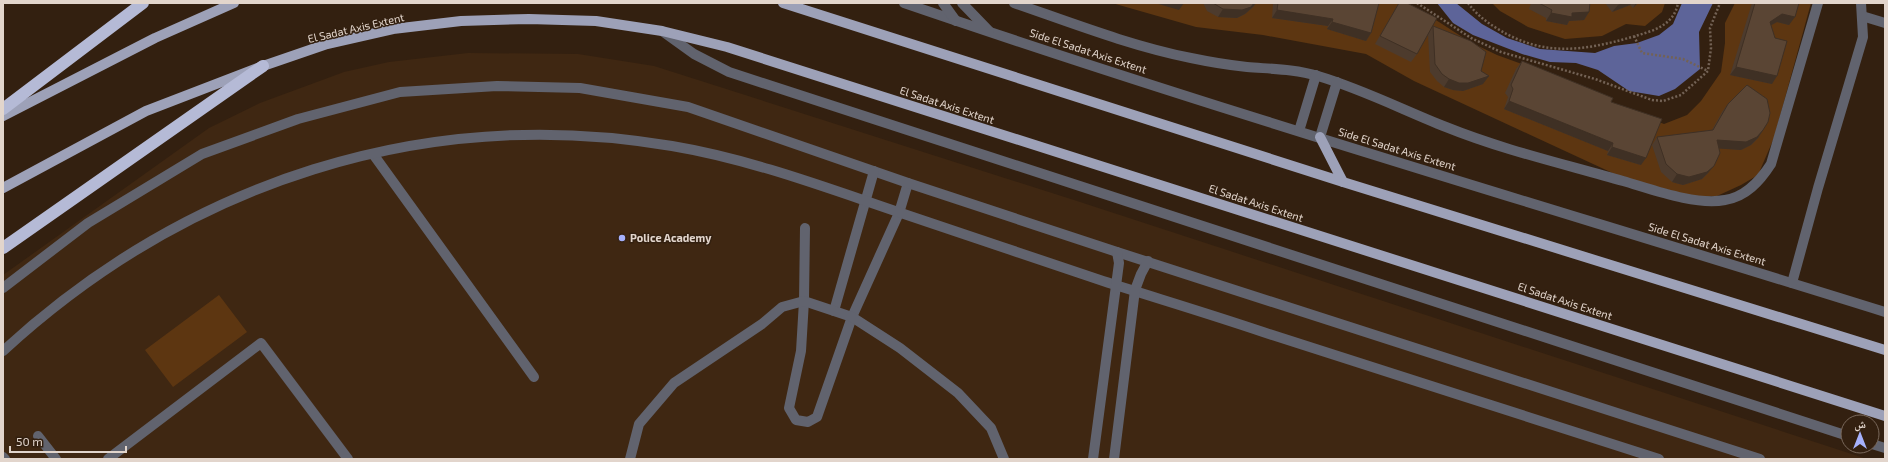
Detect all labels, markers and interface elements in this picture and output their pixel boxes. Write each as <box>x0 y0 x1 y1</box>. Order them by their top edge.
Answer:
street label: El Sadat Axis Extent <box>306 10 405 45</box>
street label: Side El Sadat Axis Extent <box>1028 25 1148 76</box>
street label: El Sadat Axis Extent <box>898 83 996 126</box>
street label: Side El Sadat Axis Extent <box>1337 124 1457 173</box>
street label: El Sadat Axis Extent <box>1207 181 1305 224</box>
street label: Side El Sadat Axis Extent <box>1647 219 1767 268</box>
place label: Police Academy <box>630 231 712 245</box>
marker: Police Academy <box>617 233 627 243</box>
street label: El Sadat Axis Extent <box>1516 279 1614 322</box>
north arrow <box>1840 414 1880 454</box>
text: ش <box>1854 417 1866 432</box>
scale bar <box>10 428 126 454</box>
text: 50 m <box>16 434 43 448</box>

